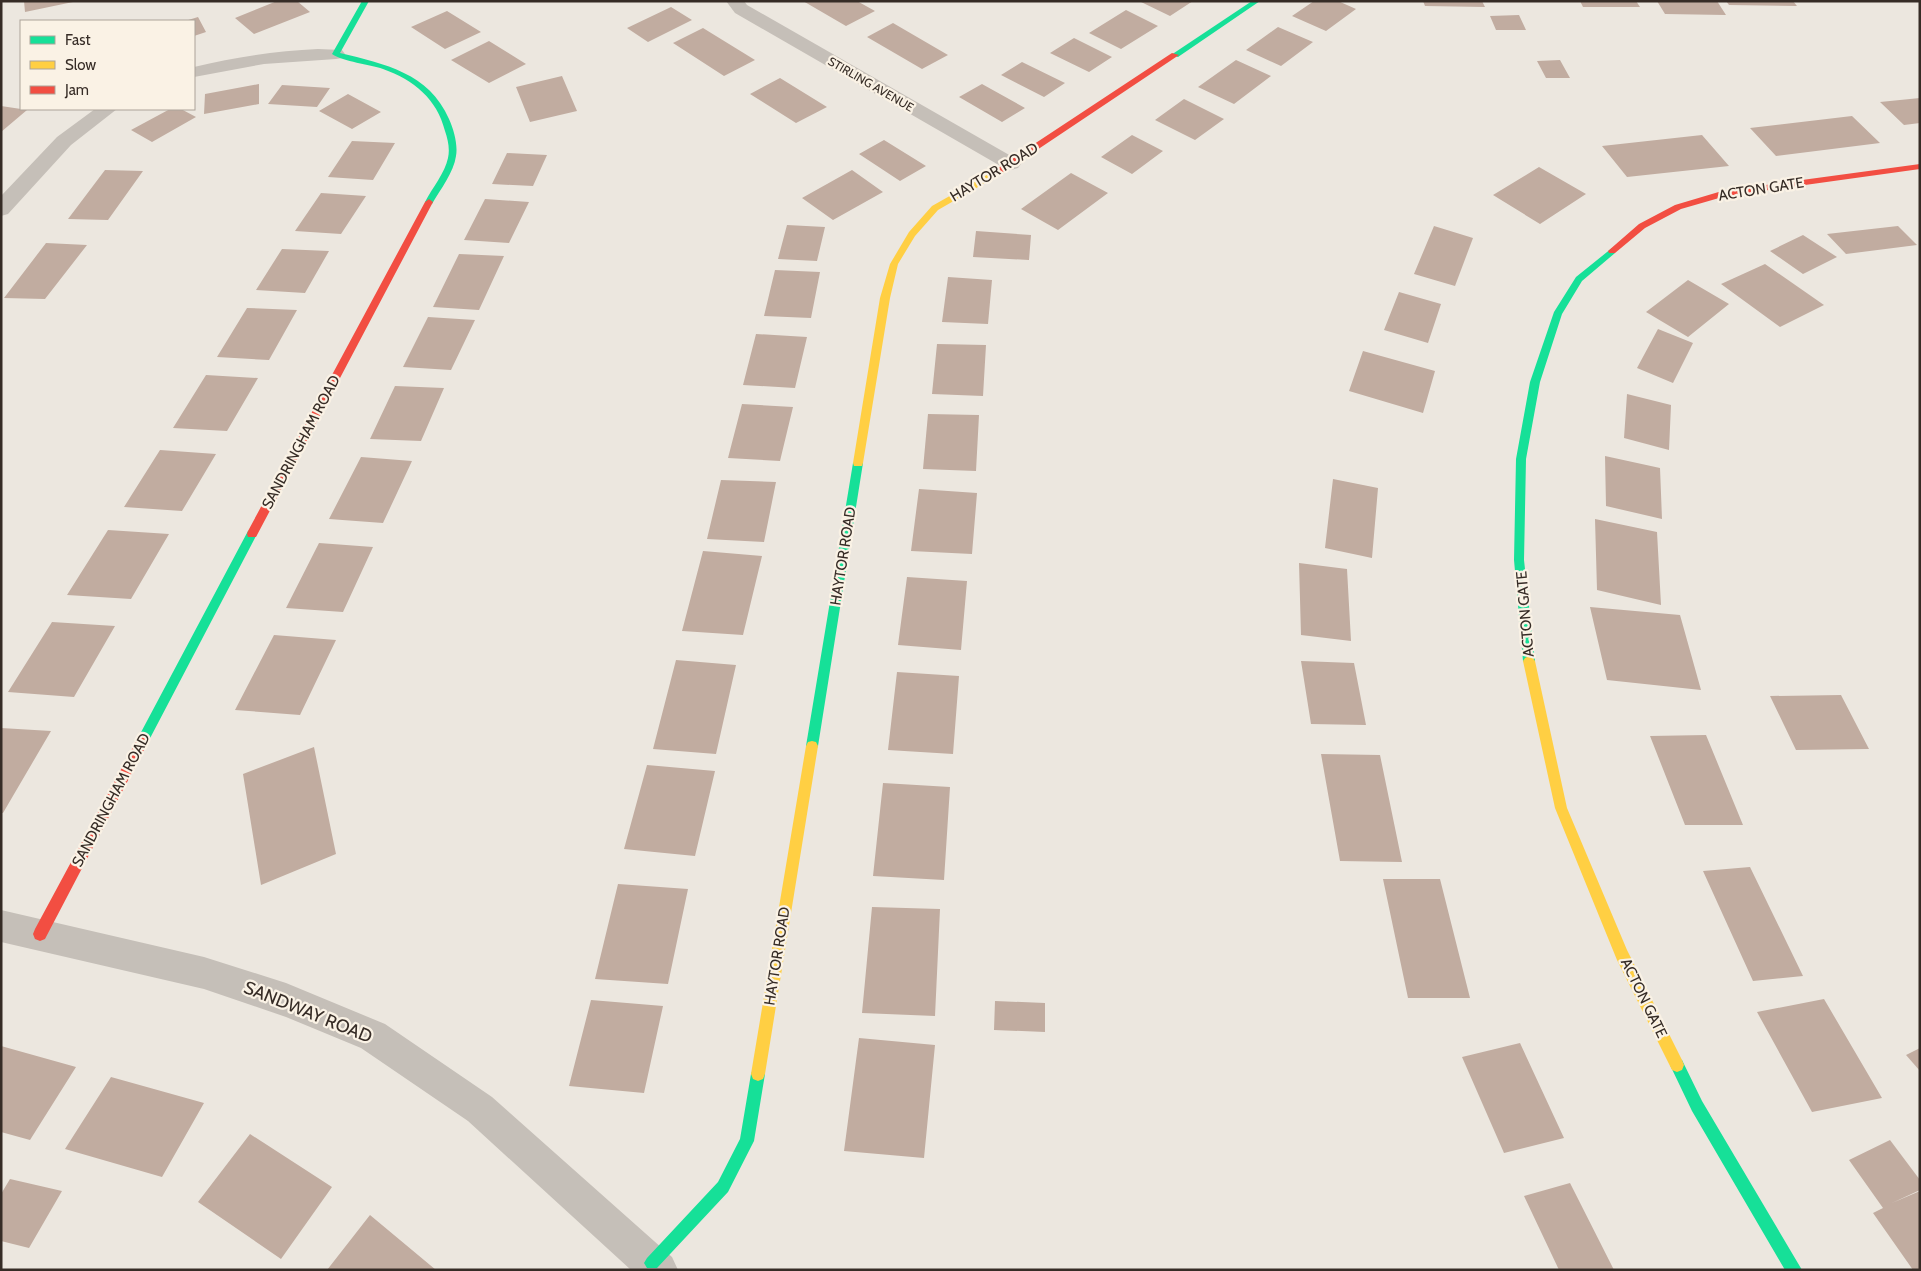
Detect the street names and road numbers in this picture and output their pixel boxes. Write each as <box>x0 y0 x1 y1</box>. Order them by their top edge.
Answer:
street label: STIRLING AVENUE <box>825 53 917 115</box>
street label: HAYTOR ROAD <box>947 139 1041 205</box>
street label: ACTON GATE <box>1717 173 1805 205</box>
street label: SANDRINGHAM ROAD <box>258 372 344 512</box>
street label: HAYTOR ROAD <box>826 505 860 607</box>
street label: ACTON GATE <box>1512 570 1538 658</box>
street label: SANDRINGHAM ROAD <box>68 730 154 870</box>
street label: HAYTOR ROAD <box>760 905 794 1007</box>
street label: ACTON GATE <box>1617 955 1671 1041</box>
street label: SANDWAY ROAD <box>241 976 375 1048</box>

